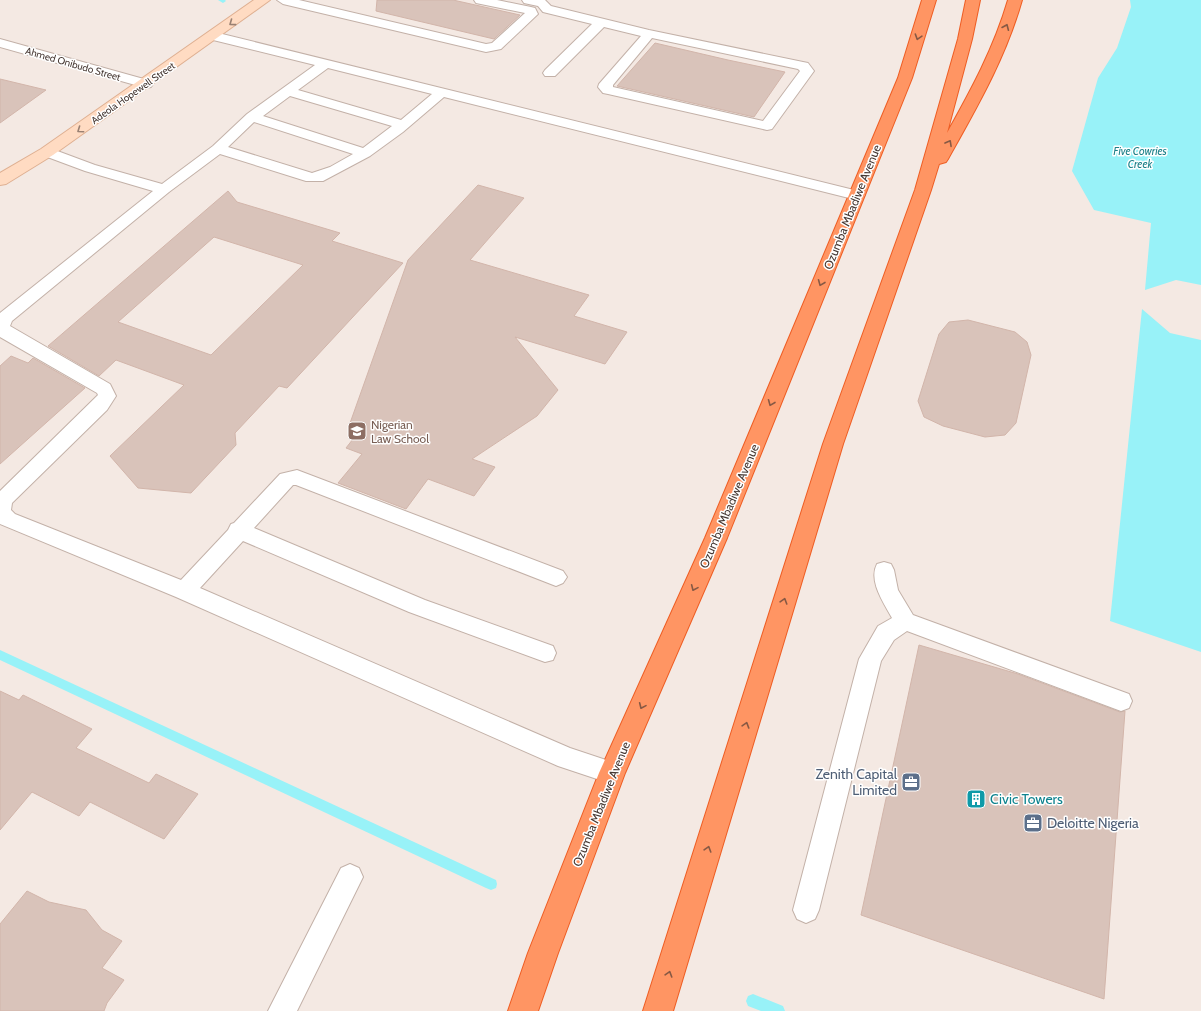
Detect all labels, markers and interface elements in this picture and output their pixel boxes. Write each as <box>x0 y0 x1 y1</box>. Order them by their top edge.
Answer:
one-way arrow <box>229 18 236 26</box>
one-way arrow <box>1002 24 1010 31</box>
one-way arrow <box>914 34 923 41</box>
street label: Ahmed Onibudo Street <box>24 44 123 84</box>
street label: Adeola Hopewell Street <box>88 59 178 127</box>
one-way arrow <box>77 125 84 132</box>
one-way arrow <box>944 140 951 148</box>
street label: Ozumba Mbadiwe Avenue <box>820 142 884 272</box>
water label: Five Cowries Creek <box>1113 144 1168 171</box>
one-way arrow <box>818 278 826 286</box>
one-way arrow <box>768 399 776 406</box>
place label: Nigerian Law School <box>371 417 429 446</box>
school or university icon: Nigerian Law School <box>346 420 368 442</box>
street label: Ozumba Mbadiwe Avenue <box>696 442 762 570</box>
one-way arrow <box>691 584 699 591</box>
one-way arrow <box>779 598 788 605</box>
one-way arrow <box>639 702 647 710</box>
one-way arrow <box>741 722 750 729</box>
street label: Ozumba Mbadiwe Avenue <box>569 739 633 869</box>
place label: Zenith Capital Limited <box>815 765 898 799</box>
office icon: Zenith Capital Limited <box>900 771 922 793</box>
building icon: Civic Towers <box>965 788 987 810</box>
place label: Civic Towers <box>990 790 1063 808</box>
office icon: Deloitte Nigeria <box>1022 812 1044 834</box>
place label: Deloitte Nigeria <box>1047 814 1139 832</box>
one-way arrow <box>703 846 712 853</box>
one-way arrow <box>664 970 673 977</box>

